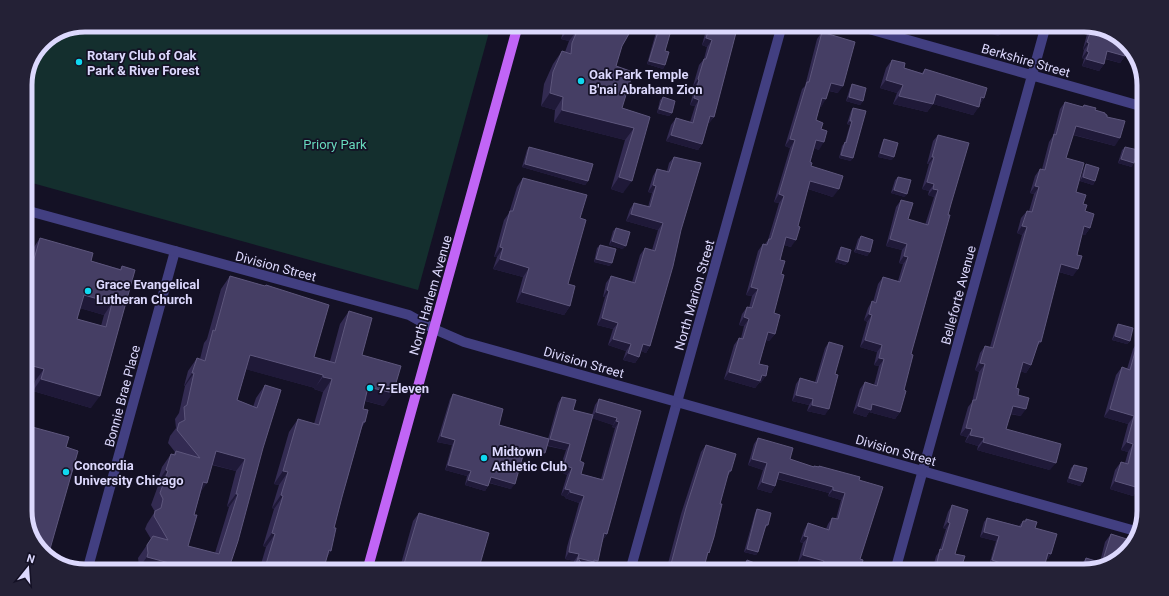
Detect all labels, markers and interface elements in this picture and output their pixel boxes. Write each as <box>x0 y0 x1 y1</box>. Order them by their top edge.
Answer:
street label: Berkshire Street <box>980 41 1072 80</box>
place label: Rotary Club of Oak Park & River Forest <box>87 48 200 78</box>
marker: Rotary Club of Oak Park & River Forest <box>74 57 84 67</box>
place label: Oak Park Temple B'nai Abraham Zion <box>589 67 702 97</box>
marker: Oak Park Temple B'nai Abraham Zion <box>576 76 586 86</box>
park label: Priory Park <box>303 137 367 152</box>
street label: North Harlem Avenue <box>406 233 455 357</box>
street label: North Marion Street <box>672 238 717 352</box>
street label: Belleforte Avenue <box>938 244 979 346</box>
street label: Division Street <box>234 248 318 284</box>
place label: Grace Evangelical Lutheran Church <box>96 277 200 307</box>
marker: Grace Evangelical Lutheran Church <box>83 286 93 296</box>
street label: Bonnie Brae Place <box>102 344 143 449</box>
street label: Division Street <box>542 344 626 381</box>
place label: 7-Eleven <box>378 381 429 396</box>
marker: 7-Eleven <box>365 383 375 393</box>
street label: Division Street <box>854 432 938 469</box>
place label: Midtown Athletic Club <box>492 444 567 474</box>
marker: Midtown Athletic Club <box>479 453 489 463</box>
place label: Concordia University Chicago <box>74 458 184 488</box>
marker: Concordia University Chicago <box>61 467 71 477</box>
north arrow <box>8 548 48 588</box>
text: N <box>25 552 37 566</box>

